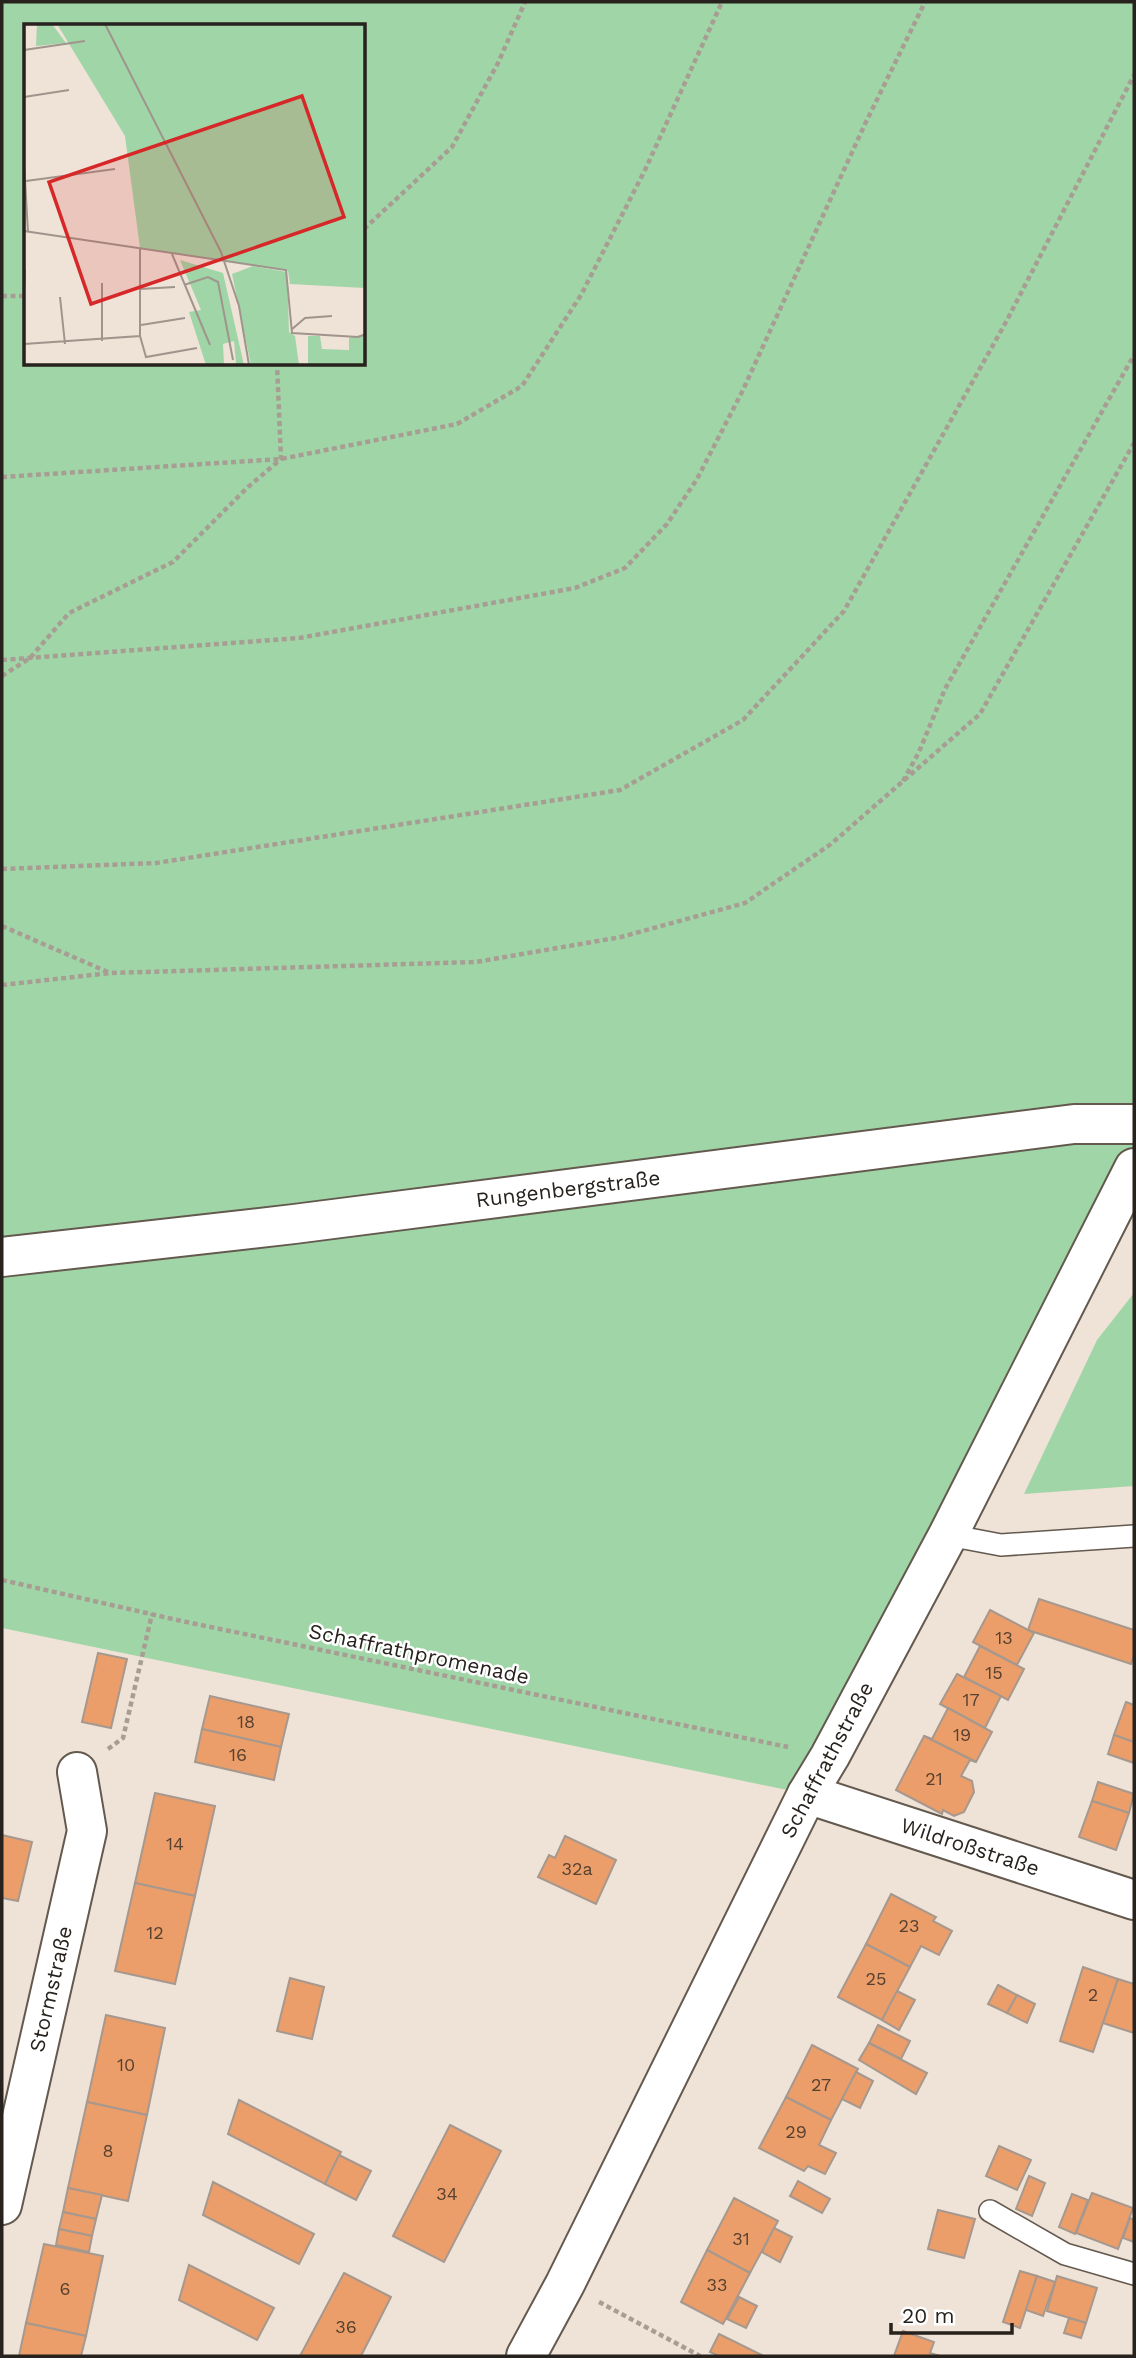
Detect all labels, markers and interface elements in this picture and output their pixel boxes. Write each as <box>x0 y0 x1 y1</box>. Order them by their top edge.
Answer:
inset map <box>24 24 366 366</box>
street label: Rungenbergstraße <box>474 1165 662 1212</box>
street label: Schaffrathpromenade <box>307 1618 531 1689</box>
house number: 13 <box>995 1627 1013 1648</box>
house number: 15 <box>985 1662 1003 1683</box>
street label: Schaffrathstraße <box>775 1677 878 1842</box>
house number: 17 <box>962 1689 980 1710</box>
house number: 18 <box>237 1711 255 1732</box>
house number: 19 <box>953 1724 971 1745</box>
house number: 16 <box>229 1744 247 1765</box>
house number: 21 <box>925 1768 943 1789</box>
street label: Wildroßstraße <box>898 1812 1043 1881</box>
house number: 14 <box>166 1833 184 1854</box>
house number: 32a <box>561 1858 593 1879</box>
house number: 23 <box>899 1915 920 1936</box>
house number: 12 <box>146 1922 164 1943</box>
street label: Stormstraße <box>24 1923 77 2054</box>
house number: 25 <box>866 1968 886 1989</box>
house number: 2 <box>1088 1984 1098 2005</box>
house number: 10 <box>117 2054 135 2075</box>
house number: 27 <box>811 2074 831 2095</box>
house number: 29 <box>785 2121 807 2142</box>
house number: 8 <box>102 2140 114 2161</box>
house number: 34 <box>436 2183 458 2204</box>
house number: 31 <box>732 2228 750 2249</box>
house number: 33 <box>707 2274 728 2295</box>
house number: 6 <box>60 2278 70 2299</box>
scale bar <box>891 2292 1012 2336</box>
text: 20 m <box>902 2303 954 2328</box>
house number: 36 <box>335 2316 357 2337</box>

